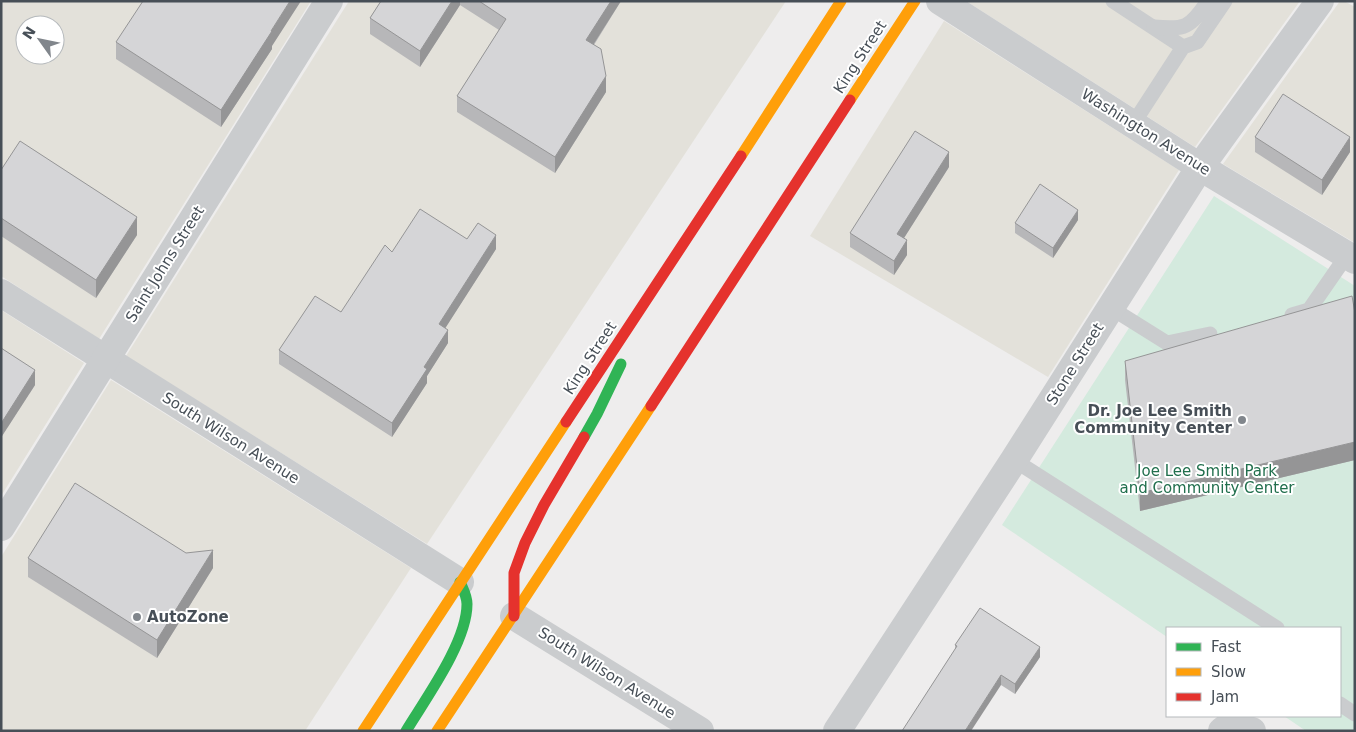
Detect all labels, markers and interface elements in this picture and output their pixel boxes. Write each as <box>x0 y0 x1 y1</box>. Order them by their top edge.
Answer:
north arrow <box>15 15 65 65</box>
street label: King Street <box>830 17 890 97</box>
text: N <box>19 24 39 42</box>
street label: Washington Avenue <box>1078 85 1214 179</box>
street label: Saint Johns Street <box>122 202 208 326</box>
street label: King Street <box>560 318 620 398</box>
street label: Stone Street <box>1043 319 1108 408</box>
street label: South Wilson Avenue <box>159 388 303 488</box>
place label: Dr. Joe Lee Smith Community Center <box>1074 402 1233 437</box>
marker: Dr. Joe Lee Smith Community Center <box>1236 414 1248 426</box>
park label: Joe Lee Smith Park and Community Center <box>1119 462 1295 497</box>
place label: AutoZone <box>147 608 229 626</box>
marker: AutoZone <box>131 611 143 623</box>
street label: South Wilson Avenue <box>535 623 679 723</box>
legend <box>1166 627 1341 717</box>
text: Fast <box>1211 638 1241 656</box>
text: Slow <box>1211 663 1246 681</box>
text: Jam <box>1210 688 1239 706</box>

